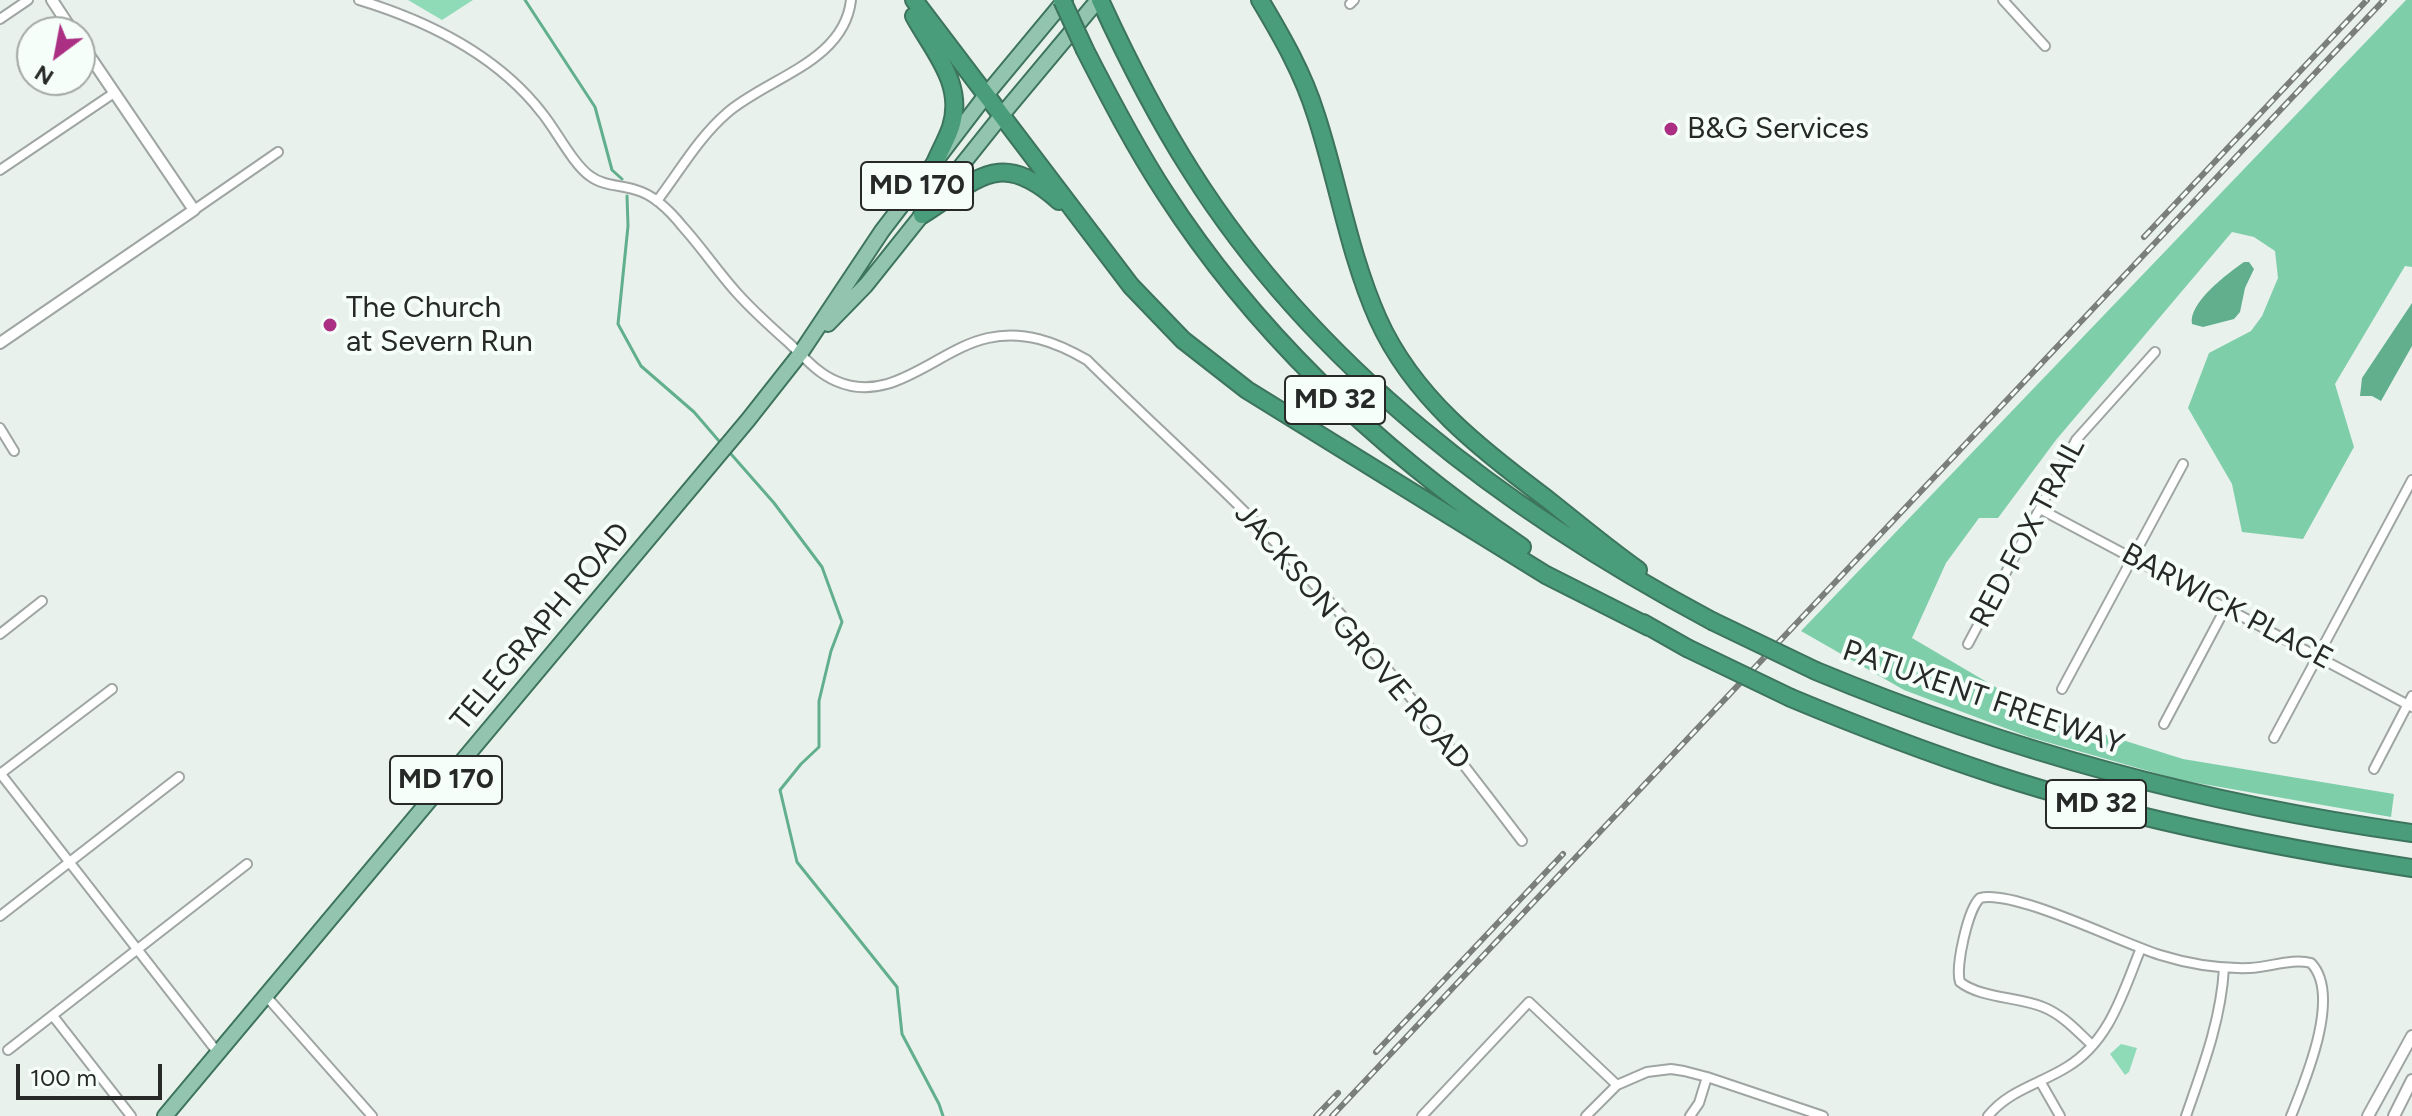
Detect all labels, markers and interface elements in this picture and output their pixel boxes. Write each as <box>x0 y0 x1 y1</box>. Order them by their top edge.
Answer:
north arrow <box>16 16 96 96</box>
text: N <box>30 59 58 91</box>
place label: B&G Services <box>1687 111 1869 147</box>
marker: B&G Services <box>1662 120 1680 138</box>
road number: MD 170 <box>861 162 973 210</box>
place label: The Church at Severn Run <box>346 290 533 360</box>
marker: The Church at Severn Run <box>321 316 339 334</box>
road number: MD 32 <box>1285 376 1385 424</box>
street label: RED FOX TRAIL <box>1963 432 2093 634</box>
street label: JACKSON GROVE ROAD <box>1227 497 1477 777</box>
street label: TELEGRAPH ROAD <box>444 516 638 738</box>
street label: BARWICK PLACE <box>2115 536 2339 678</box>
street label: PATUXENT FREEWAY <box>1838 633 2128 763</box>
road number: MD 170 <box>390 756 502 804</box>
road number: MD 32 <box>2046 780 2146 828</box>
scale bar <box>20 1048 166 1098</box>
text: 100 m <box>30 1063 97 1092</box>

